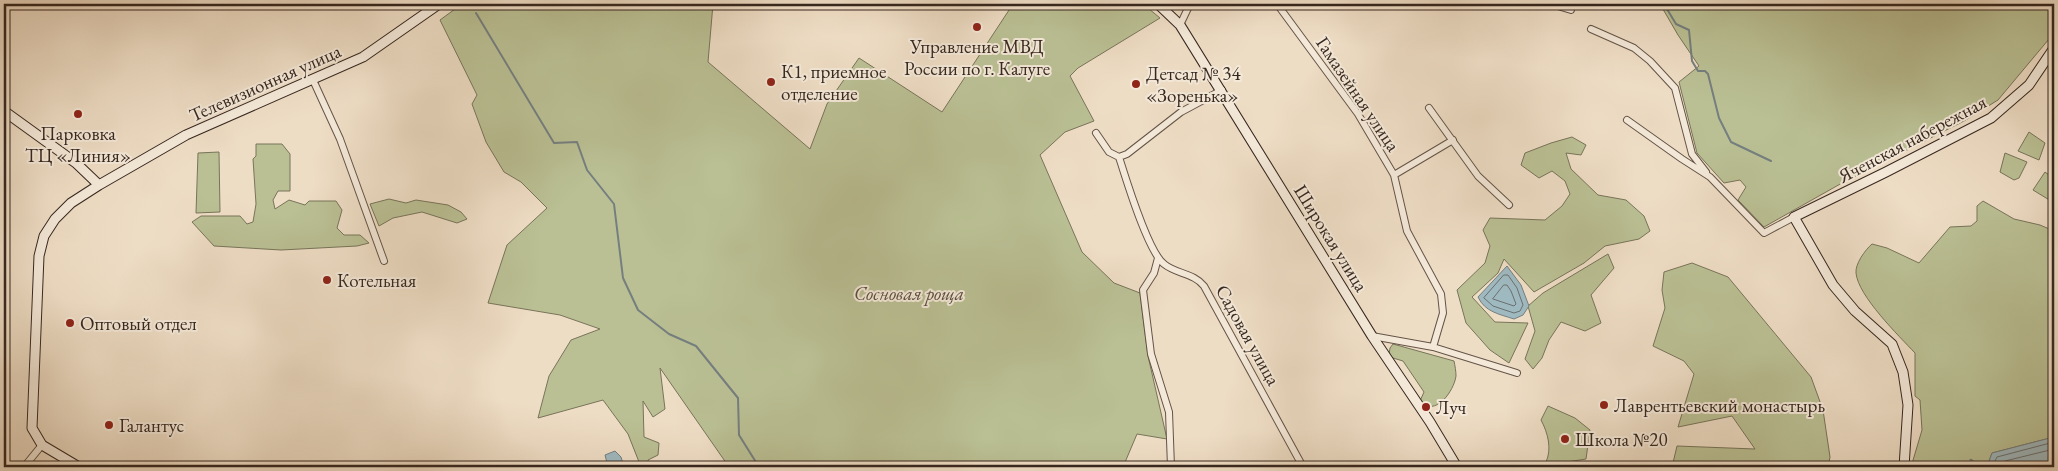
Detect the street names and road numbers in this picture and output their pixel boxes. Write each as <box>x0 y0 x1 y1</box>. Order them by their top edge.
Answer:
street label: Гамазейная улица <box>1310 32 1406 157</box>
street label: Телевизионная улица <box>185 38 345 128</box>
street label: Яченская набережная <box>1833 89 1991 189</box>
street label: Широкая улица <box>1288 180 1374 297</box>
street label: Садовая улица <box>1210 280 1286 390</box>

